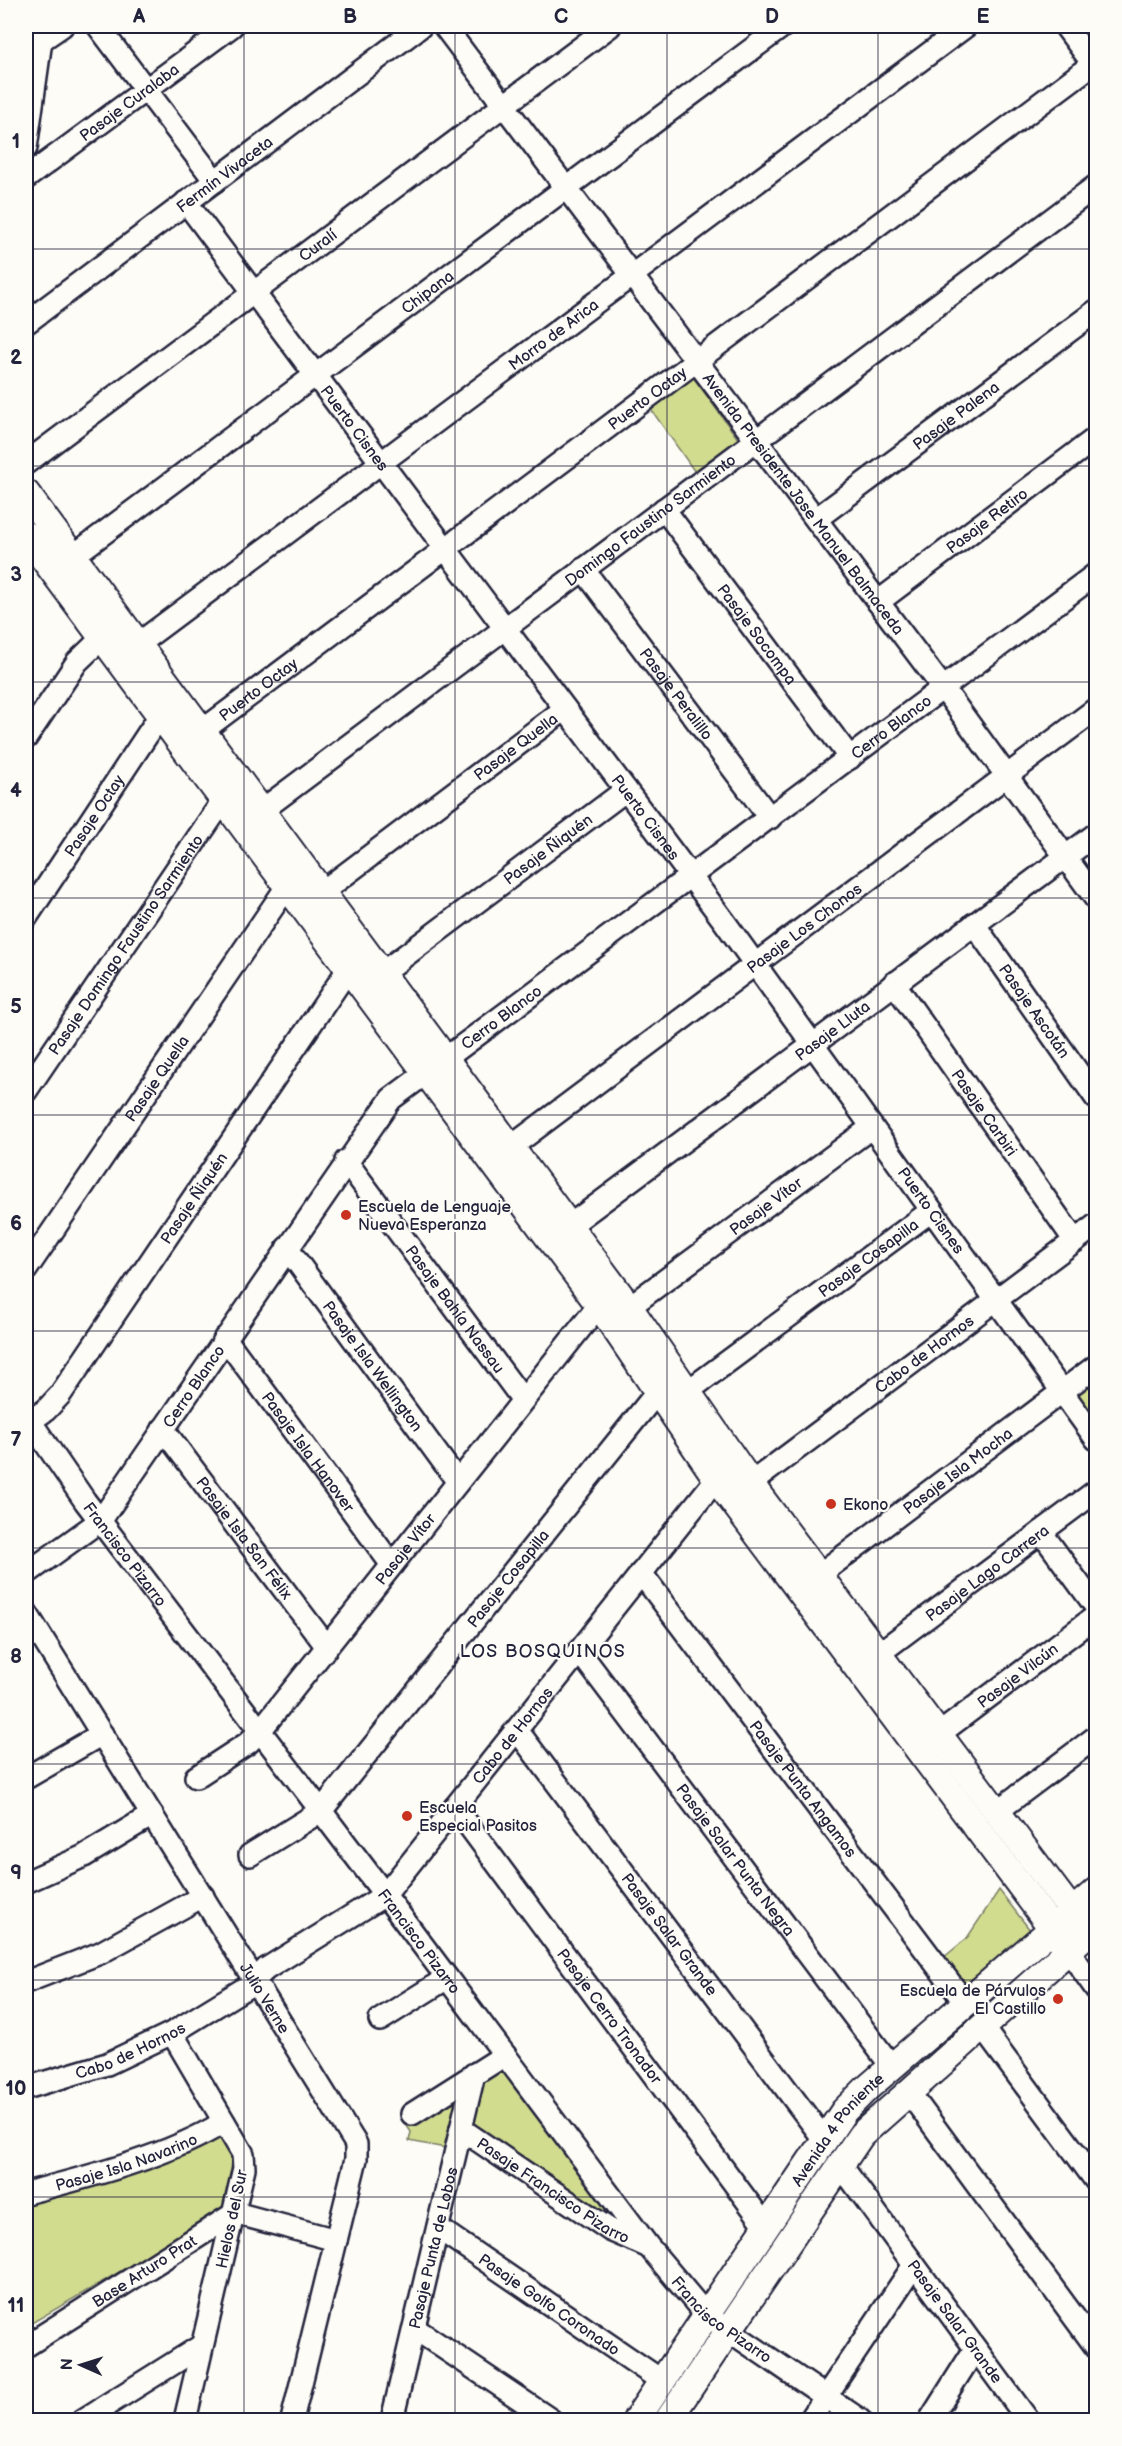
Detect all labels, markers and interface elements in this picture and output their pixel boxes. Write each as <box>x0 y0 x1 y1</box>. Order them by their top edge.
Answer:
text: A <box>132 5 146 29</box>
text: B <box>343 5 357 29</box>
text: C <box>554 5 568 29</box>
text: D <box>765 5 779 29</box>
text: E <box>977 5 990 29</box>
street label: Pasaje Curalaba <box>77 60 183 146</box>
text: 1 <box>12 130 20 154</box>
street label: Fermín Vivaceta <box>173 133 277 217</box>
street label: Curalí <box>296 226 341 266</box>
street label: Chipana <box>398 267 458 318</box>
street label: Morro de Arica <box>505 296 603 375</box>
text: 2 <box>10 346 22 370</box>
street label: Puerto Octay <box>605 363 692 435</box>
street label: Avenida Presidente Jose Manuel Balmaceda <box>698 370 907 639</box>
street label: Pasaje Palena <box>910 378 1003 455</box>
street label: Puerto Cisnes <box>316 382 392 475</box>
street label: Domingo Faustino Sarmiento <box>562 451 740 591</box>
street label: Pasaje Retiro <box>943 485 1032 558</box>
text: 3 <box>10 563 22 587</box>
street label: Pasaje Socompa <box>712 581 800 689</box>
street label: Pasaje Peralillo <box>635 645 716 744</box>
street label: Puerto Octay <box>216 654 303 726</box>
street label: Cerro Blanco <box>848 692 936 764</box>
street label: Pasaje Quella <box>471 710 562 785</box>
street label: Pasaje Octay <box>61 771 130 861</box>
street label: Puerto Cisnes <box>607 771 683 864</box>
text: 4 <box>10 779 22 803</box>
street label: Pasaje Ñiquén <box>500 811 597 889</box>
street label: Pasaje Domingo Faustino Sarmiento <box>45 832 208 1059</box>
street label: Pasaje Los Chonos <box>744 880 866 978</box>
street label: Pasaje Ascotán <box>994 961 1073 1062</box>
street label: Cerro Blanco <box>458 982 546 1054</box>
text: 5 <box>10 995 22 1019</box>
street label: Pasaje Lluta <box>792 997 874 1065</box>
street label: Pasaje Quella <box>122 1032 194 1126</box>
street label: Pasaje Carbiri <box>947 1066 1020 1160</box>
street label: Pasaje Ñiquén <box>157 1149 232 1248</box>
street label: Puerto Cisnes <box>893 1164 968 1258</box>
street label: Pasaje Vítor <box>726 1174 807 1240</box>
place label: Escuela de Lenguaje Nueva Esperanza <box>358 1198 511 1235</box>
marker: Escuela de Lenguaje Nueva Esperanza <box>339 1208 353 1222</box>
text: 6 <box>10 1212 22 1236</box>
street label: Pasaje Cosapilla <box>815 1216 923 1302</box>
street label: Pasaje Bahía Nassau <box>401 1242 508 1377</box>
street label: Pasaje Isla Wellington <box>318 1298 426 1436</box>
street label: Cabo de Hornos <box>872 1312 978 1398</box>
street label: Cerro Blanco <box>159 1342 229 1432</box>
street label: Pasaje Isla Hanover <box>257 1389 358 1516</box>
street label: Pasaje Isla Mocha <box>900 1424 1017 1519</box>
text: 7 <box>10 1428 22 1452</box>
street label: Pasaje Isla San Félix <box>191 1474 296 1604</box>
place label: Ekono <box>843 1496 888 1515</box>
marker: Ekono <box>824 1497 838 1511</box>
street label: Francisco Pizarro <box>79 1499 170 1611</box>
street label: Pasaje Vítor <box>372 1510 440 1589</box>
street label: Pasaje Lago Carrera <box>922 1521 1053 1626</box>
street label: Pasaje Cosapilla <box>464 1527 554 1632</box>
street label: Pasaje Vilcún <box>974 1640 1062 1713</box>
district label: LOS BOSQUINOS <box>460 1641 626 1662</box>
text: 8 <box>10 1645 22 1669</box>
street label: Cabo de Hornos <box>469 1684 558 1788</box>
street label: Pasaje Punta Angamos <box>745 1717 860 1862</box>
street label: Pasaje Salar Punta Negra <box>671 1781 798 1940</box>
place label: Escuela Especial Pasitos <box>419 1799 537 1836</box>
marker: Escuela Especial Pasitos <box>400 1809 414 1823</box>
text: 9 <box>10 1861 22 1885</box>
street label: Pasaje Salar Grande <box>617 1870 721 2000</box>
street label: Francisco Pizarro <box>373 1886 464 1998</box>
street label: Pasaje Cerro Tronador <box>552 1945 665 2088</box>
street label: Julio Verne <box>235 1960 293 2038</box>
place label: Escuela de Párvulos El Castillo <box>900 1982 1046 2019</box>
marker: Escuela de Párvulos El Castillo <box>1051 1992 1065 2006</box>
street label: Cabo de Hornos <box>73 2019 190 2084</box>
street label: Avenida 4 Poniente <box>788 2069 889 2190</box>
text: 10 <box>6 2077 26 2101</box>
street label: Pasaje Isla Navarino <box>54 2130 201 2196</box>
street label: Pasaje Francisco Pizarro <box>473 2134 632 2248</box>
street label: Pasaje Punta de Lobos <box>406 2165 463 2331</box>
street label: Hielos del Sur <box>213 2168 252 2270</box>
street label: Base Arturo Prat <box>89 2232 201 2312</box>
street label: Pasaje Golfo Coronado <box>474 2250 623 2360</box>
street label: Pasaje Salar Grande <box>903 2257 1006 2388</box>
street label: Francisco Pizarro <box>667 2273 775 2368</box>
text: 11 <box>8 2294 24 2318</box>
north arrow <box>51 2335 111 2395</box>
text: N <box>58 2358 77 2371</box>

